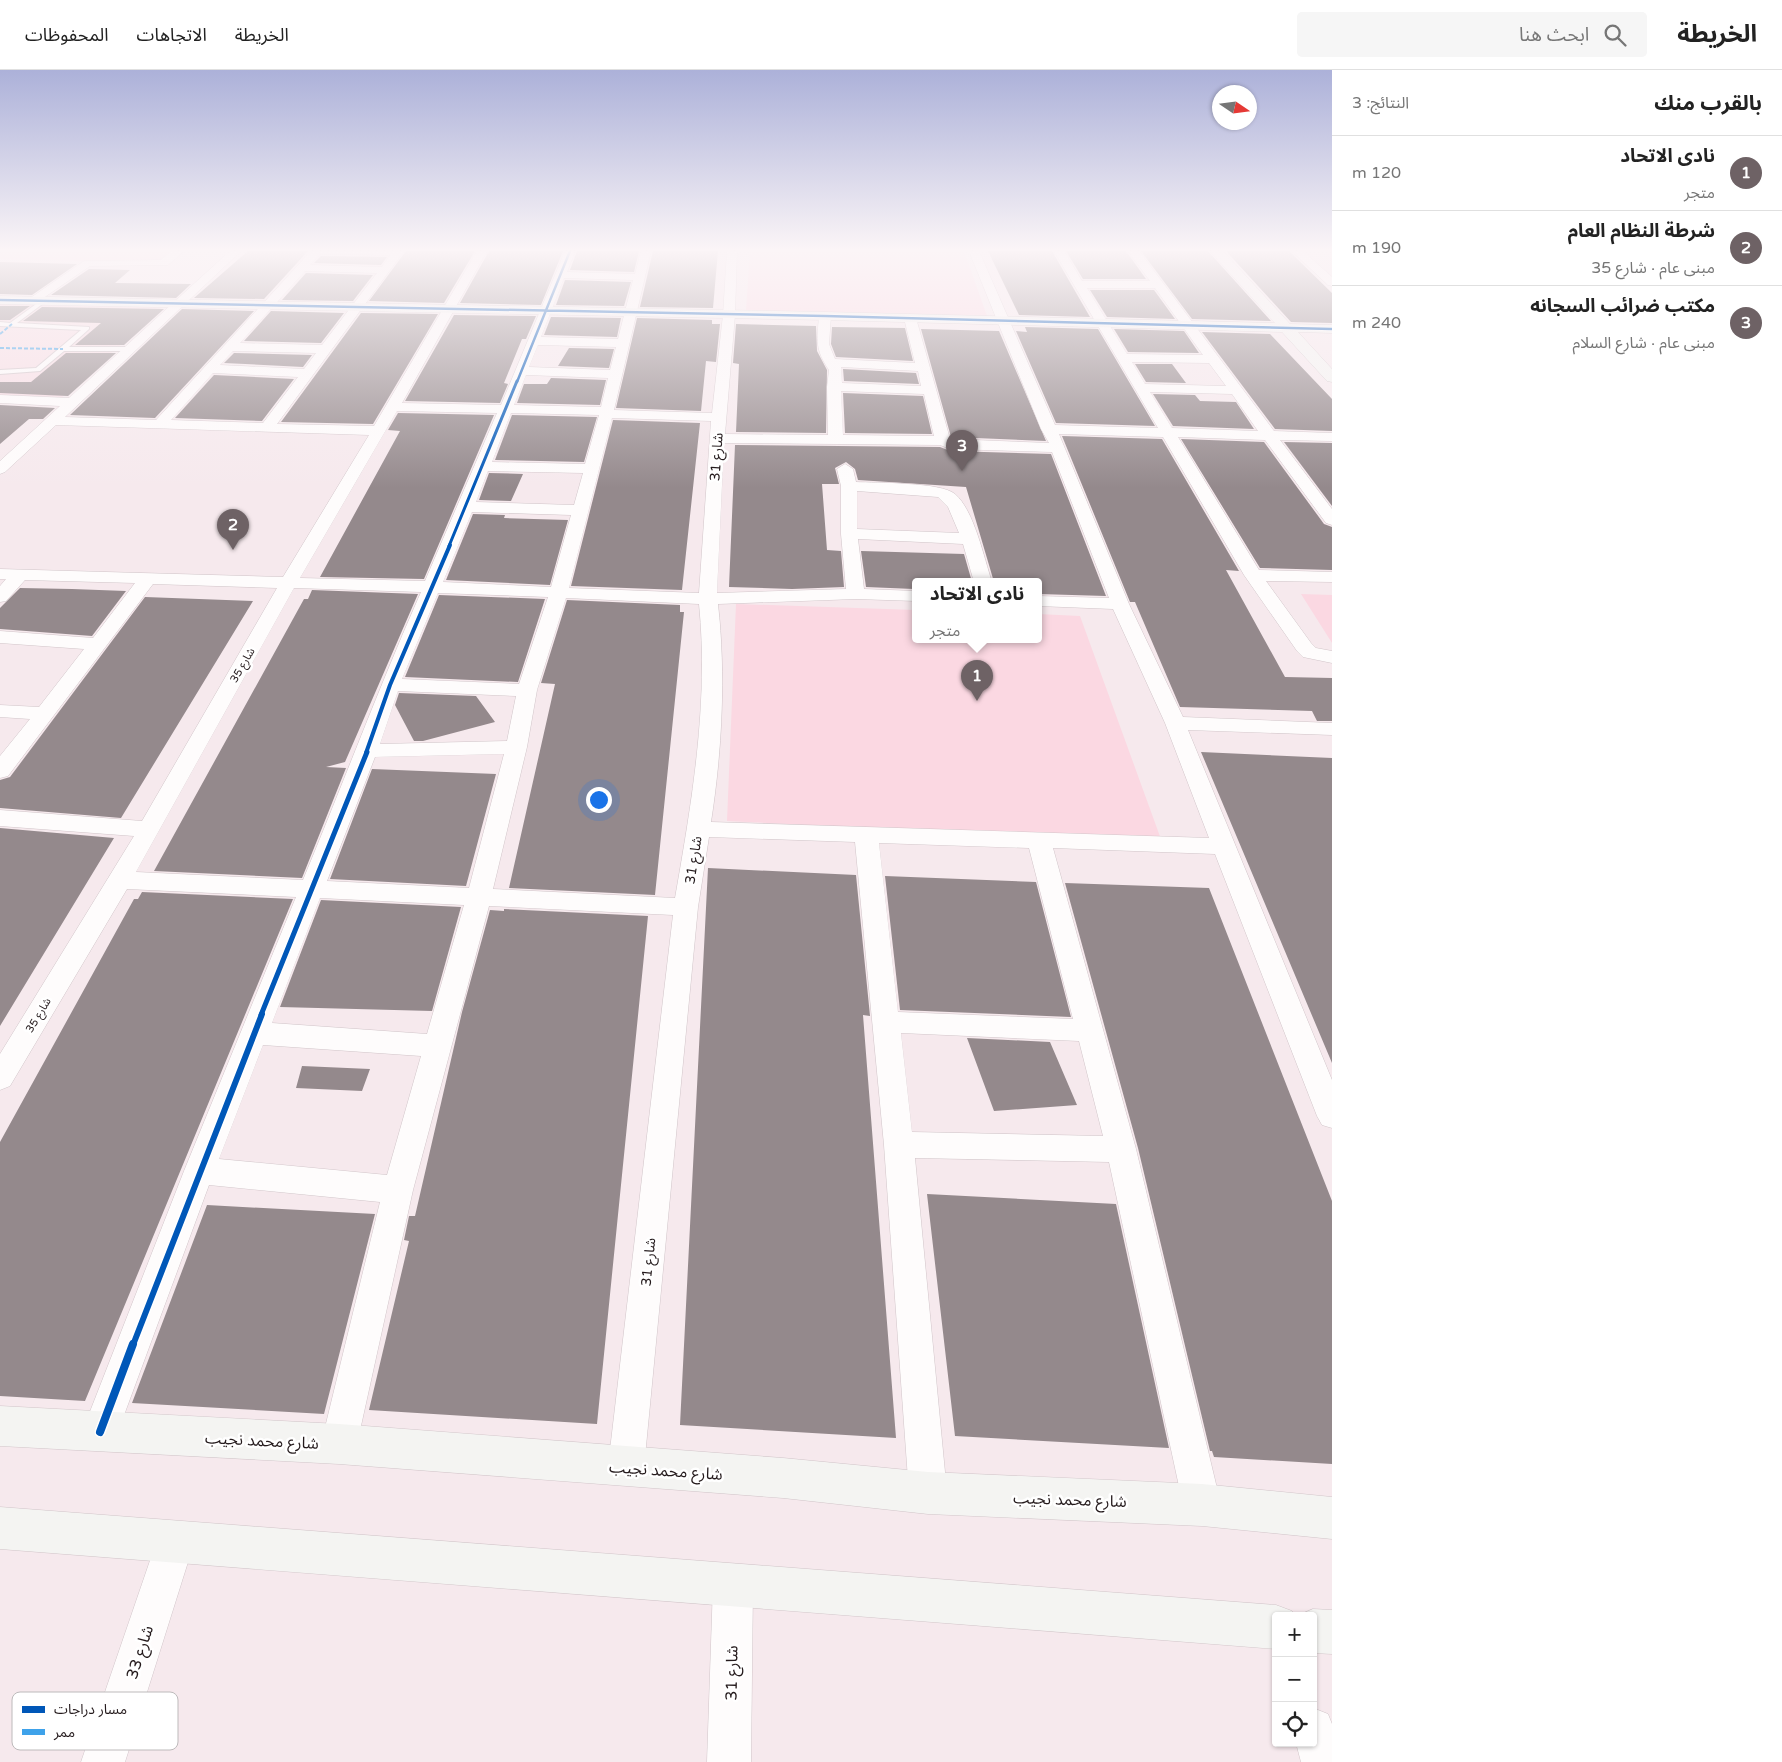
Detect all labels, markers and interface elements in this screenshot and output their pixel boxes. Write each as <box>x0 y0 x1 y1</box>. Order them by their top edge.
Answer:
search box <box>1297 12 1647 57</box>
text: الخريطة <box>1677 20 1757 49</box>
icon: search <box>1601 21 1629 49</box>
text: المحفوظات <box>25 24 109 46</box>
text: الاتجاهات <box>137 24 207 46</box>
text: الخريطة <box>235 24 289 46</box>
text: ابحث هنا <box>1519 24 1589 46</box>
north arrow <box>1212 85 1257 130</box>
text: بالقرب منك <box>1654 91 1762 116</box>
text: النتائج: 3 <box>1352 93 1409 113</box>
text: نادى الاتحاد <box>1620 145 1715 167</box>
text: 120 m <box>1352 163 1401 183</box>
text: 1 <box>1741 163 1751 183</box>
text: متجر <box>1684 183 1715 203</box>
text: شرطة النظام العام <box>1568 220 1715 242</box>
text: 190 m <box>1352 238 1401 258</box>
text: 2 <box>1741 238 1751 258</box>
text: مبنى عام · شارع 35 <box>1591 258 1715 278</box>
text: مكتب ضرائب السجانه <box>1530 295 1715 317</box>
text: 240 m <box>1352 313 1401 333</box>
text: 3 <box>1741 313 1751 333</box>
text: مبنى عام · شارع السلام <box>1573 333 1715 353</box>
pin: 3 <box>946 430 978 471</box>
street label: شارع 31 <box>706 432 729 482</box>
pin: 2 <box>217 509 249 550</box>
popup <box>912 578 1042 643</box>
text: نادى الاتحاد <box>930 583 1024 605</box>
text: متجر <box>930 621 961 641</box>
street label: شارع 35 <box>227 645 259 686</box>
pin: 1 <box>961 660 993 701</box>
your location <box>586 787 612 813</box>
street label: شارع 31 <box>681 835 708 886</box>
street label: شارع 35 <box>23 995 55 1035</box>
street label: شارع 31 <box>638 1237 661 1287</box>
street label: شارع محمد نجيب <box>204 1428 319 1456</box>
street label: شارع محمد نجيب <box>608 1457 723 1487</box>
street label: شارع محمد نجيب <box>1013 1488 1127 1514</box>
map controls <box>1272 1612 1317 1747</box>
button: + <box>1272 1612 1317 1657</box>
street label: شارع 33 <box>122 1623 160 1682</box>
street label: شارع 31 <box>722 1645 744 1701</box>
button: − <box>1272 1657 1317 1702</box>
legend <box>12 1692 178 1750</box>
text: مسار دراجات <box>54 1701 127 1718</box>
button: locate <box>1272 1702 1317 1747</box>
text: ممر <box>53 1724 75 1741</box>

